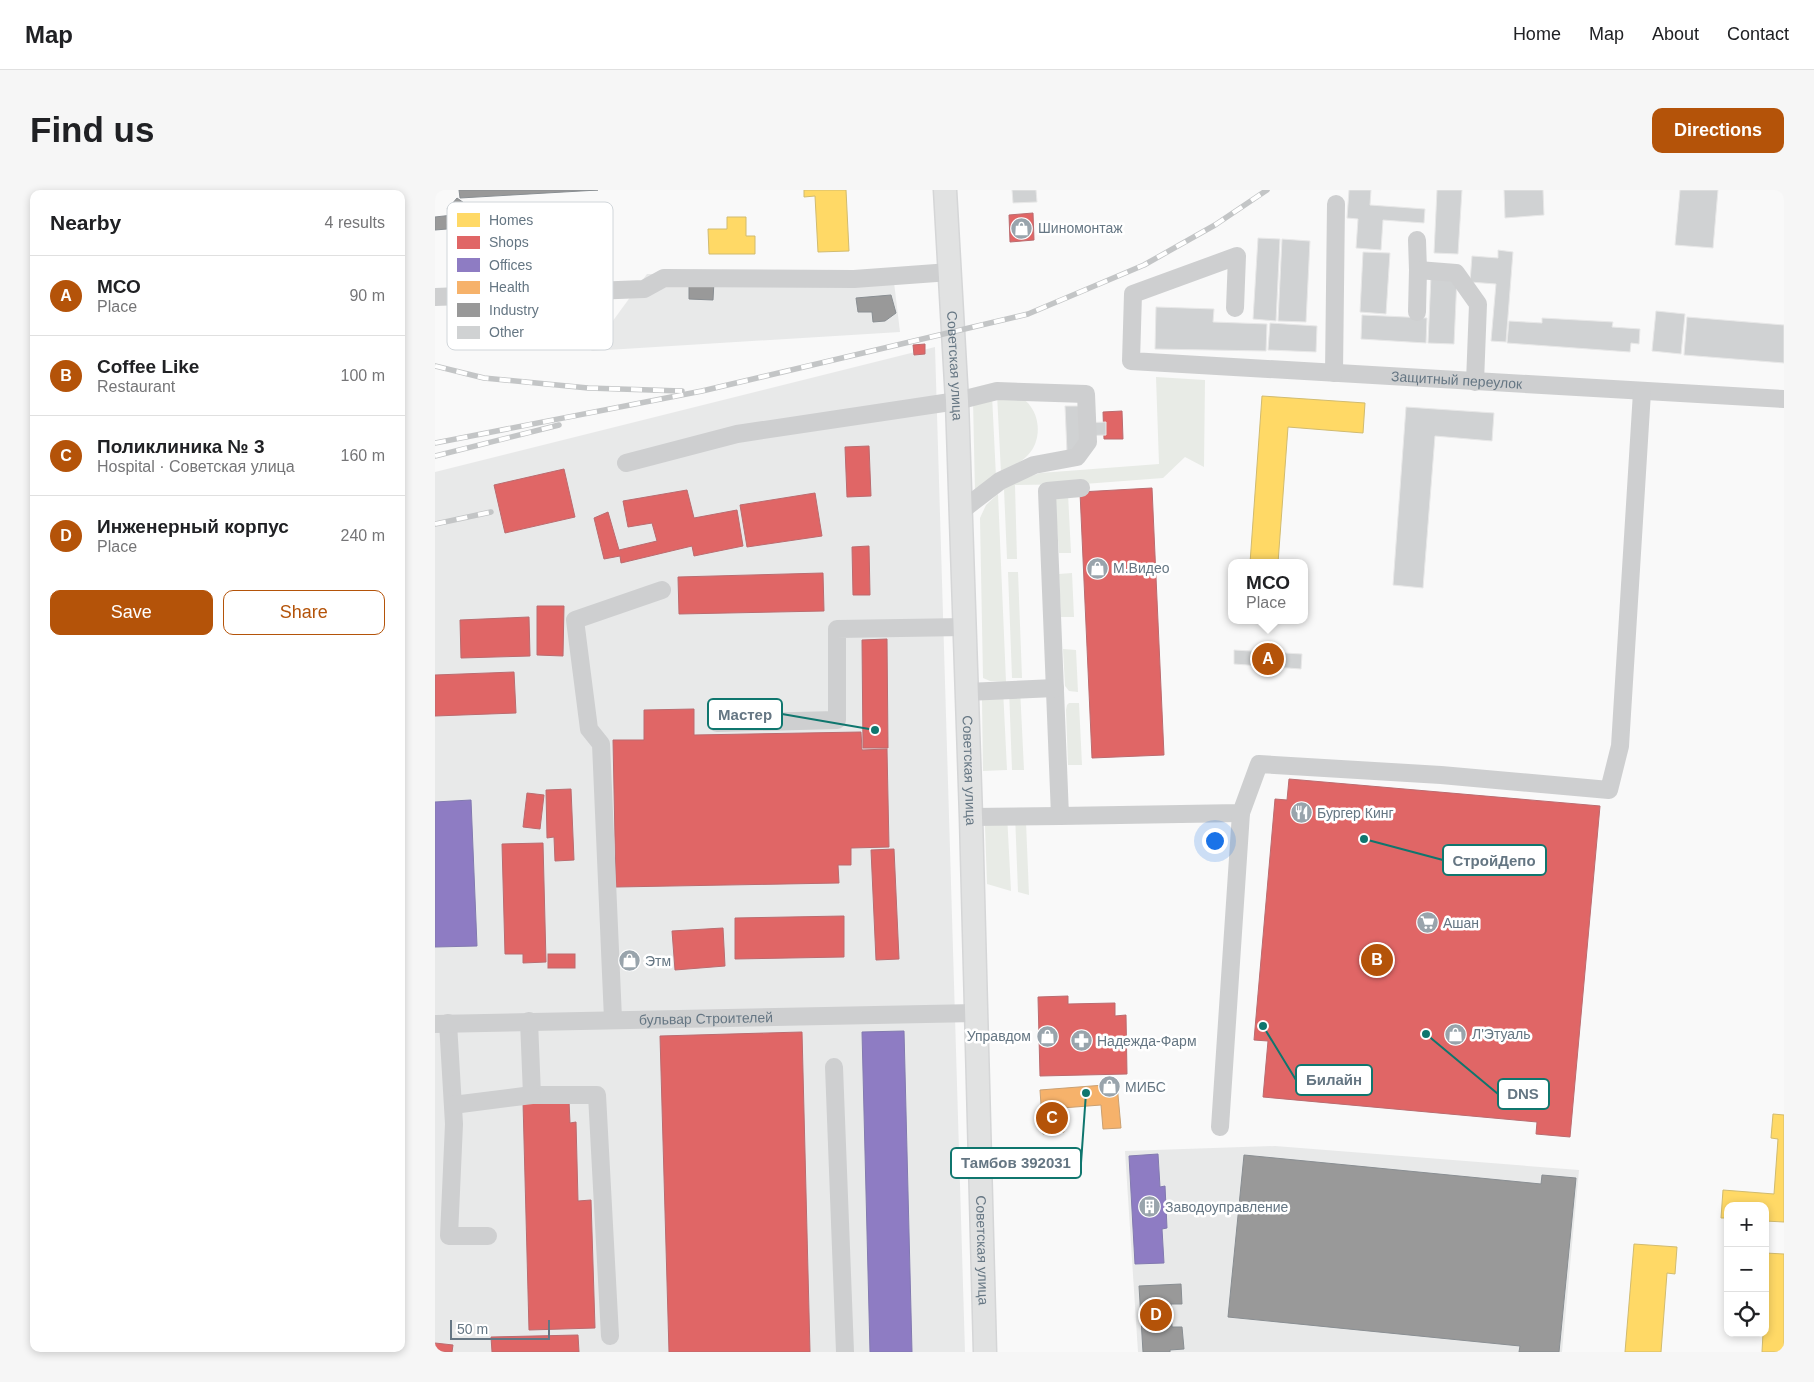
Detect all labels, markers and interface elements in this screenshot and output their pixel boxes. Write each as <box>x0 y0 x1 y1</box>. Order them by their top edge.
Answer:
text: Map <box>25 21 73 48</box>
text: Home <box>1513 24 1561 44</box>
text: Map <box>1589 24 1624 44</box>
text: About <box>1652 24 1699 44</box>
text: Contact <box>1727 24 1789 44</box>
button: Directions <box>1652 108 1784 153</box>
text: Find us <box>30 110 154 149</box>
legend <box>447 202 613 350</box>
text: Nearby <box>50 211 121 234</box>
text: Homes <box>489 212 533 228</box>
text: 4 results <box>325 214 385 231</box>
shop icon: Шиномонтаж <box>1010 216 1034 240</box>
place label: Шиномонтаж <box>1038 220 1123 236</box>
text: Shops <box>489 234 529 250</box>
text: Offices <box>489 257 532 273</box>
text: МСО <box>97 276 141 297</box>
text: Health <box>489 279 529 295</box>
text: A <box>60 287 72 304</box>
text: 90 m <box>349 287 385 304</box>
text: Place <box>97 298 137 315</box>
text: Industry <box>489 302 539 318</box>
street label: Советская улица <box>944 310 966 421</box>
text: Other <box>489 324 524 340</box>
text: Coffee Like <box>97 356 199 377</box>
text: B <box>60 367 72 384</box>
text: 100 m <box>341 367 385 384</box>
street label: Защитный переулок <box>1391 368 1524 392</box>
text: Restaurant <box>97 378 175 395</box>
text: Поликлиника № 3 <box>97 436 265 457</box>
text: C <box>60 447 72 464</box>
text: 160 m <box>341 447 385 464</box>
text: Hospital · Советская улица <box>97 458 295 475</box>
text: Инженерный корпус <box>97 516 289 537</box>
text: D <box>60 527 72 544</box>
text: 240 m <box>341 527 385 544</box>
text: Place <box>97 538 137 555</box>
shop icon: М.Видео <box>1085 556 1109 580</box>
popup <box>1228 559 1308 624</box>
place label: М.Видео <box>1113 560 1170 576</box>
text: МСО <box>1246 572 1290 593</box>
button: Save <box>50 590 213 635</box>
button: Share <box>223 590 385 635</box>
text: Place <box>1246 594 1286 611</box>
pin: A <box>1252 640 1284 678</box>
callout: Мастер <box>708 699 782 729</box>
text: Мастер <box>718 706 772 723</box>
street label: Советская улица <box>960 715 979 826</box>
restaurant icon: Бургер Кинг <box>1289 801 1313 825</box>
place label: Бургер Кинг <box>1317 805 1394 821</box>
your location <box>1202 828 1228 854</box>
callout: СтройДепо <box>1443 845 1546 875</box>
text: СтройДепо <box>1452 852 1536 869</box>
supermarket icon: Ашан <box>1415 911 1439 935</box>
place label: Ашан <box>1443 915 1479 931</box>
pin: B <box>1361 941 1393 979</box>
shop icon: Этм <box>617 949 641 973</box>
place label: Этм <box>645 953 671 969</box>
street label: бульвар Строителей <box>639 1009 773 1028</box>
shop icon: Л'Этуаль <box>1444 1022 1468 1046</box>
shop icon: Управдом <box>1035 1024 1059 1048</box>
place label: Л'Этуаль <box>1472 1026 1531 1042</box>
place label: Управдом <box>967 1028 1031 1044</box>
pharmacy icon: Надежда-Фарм <box>1069 1029 1093 1053</box>
place label: Надежда-Фарм <box>1097 1033 1197 1049</box>
callout: Билайн <box>1296 1065 1372 1095</box>
text: Билайн <box>1306 1071 1362 1088</box>
shop icon: МИБС <box>1097 1075 1121 1099</box>
place label: МИБС <box>1125 1079 1166 1095</box>
callout: DNS <box>1498 1079 1549 1109</box>
text: DNS <box>1507 1085 1539 1102</box>
pin: C <box>1036 1099 1068 1137</box>
callout: Тамбов 392031 <box>951 1148 1081 1178</box>
text: Тамбов 392031 <box>961 1154 1071 1171</box>
street label: Советская улица <box>973 1195 992 1306</box>
building icon: Заводоуправление <box>1137 1195 1161 1219</box>
place label: Заводоуправление <box>1165 1199 1289 1215</box>
map controls <box>1724 1202 1769 1337</box>
button: + <box>1724 1202 1769 1247</box>
button: − <box>1724 1247 1769 1292</box>
button: locate <box>1724 1292 1769 1337</box>
pin: D <box>1140 1296 1172 1334</box>
scale bar <box>450 1317 550 1340</box>
text: 50 m <box>457 1321 488 1337</box>

